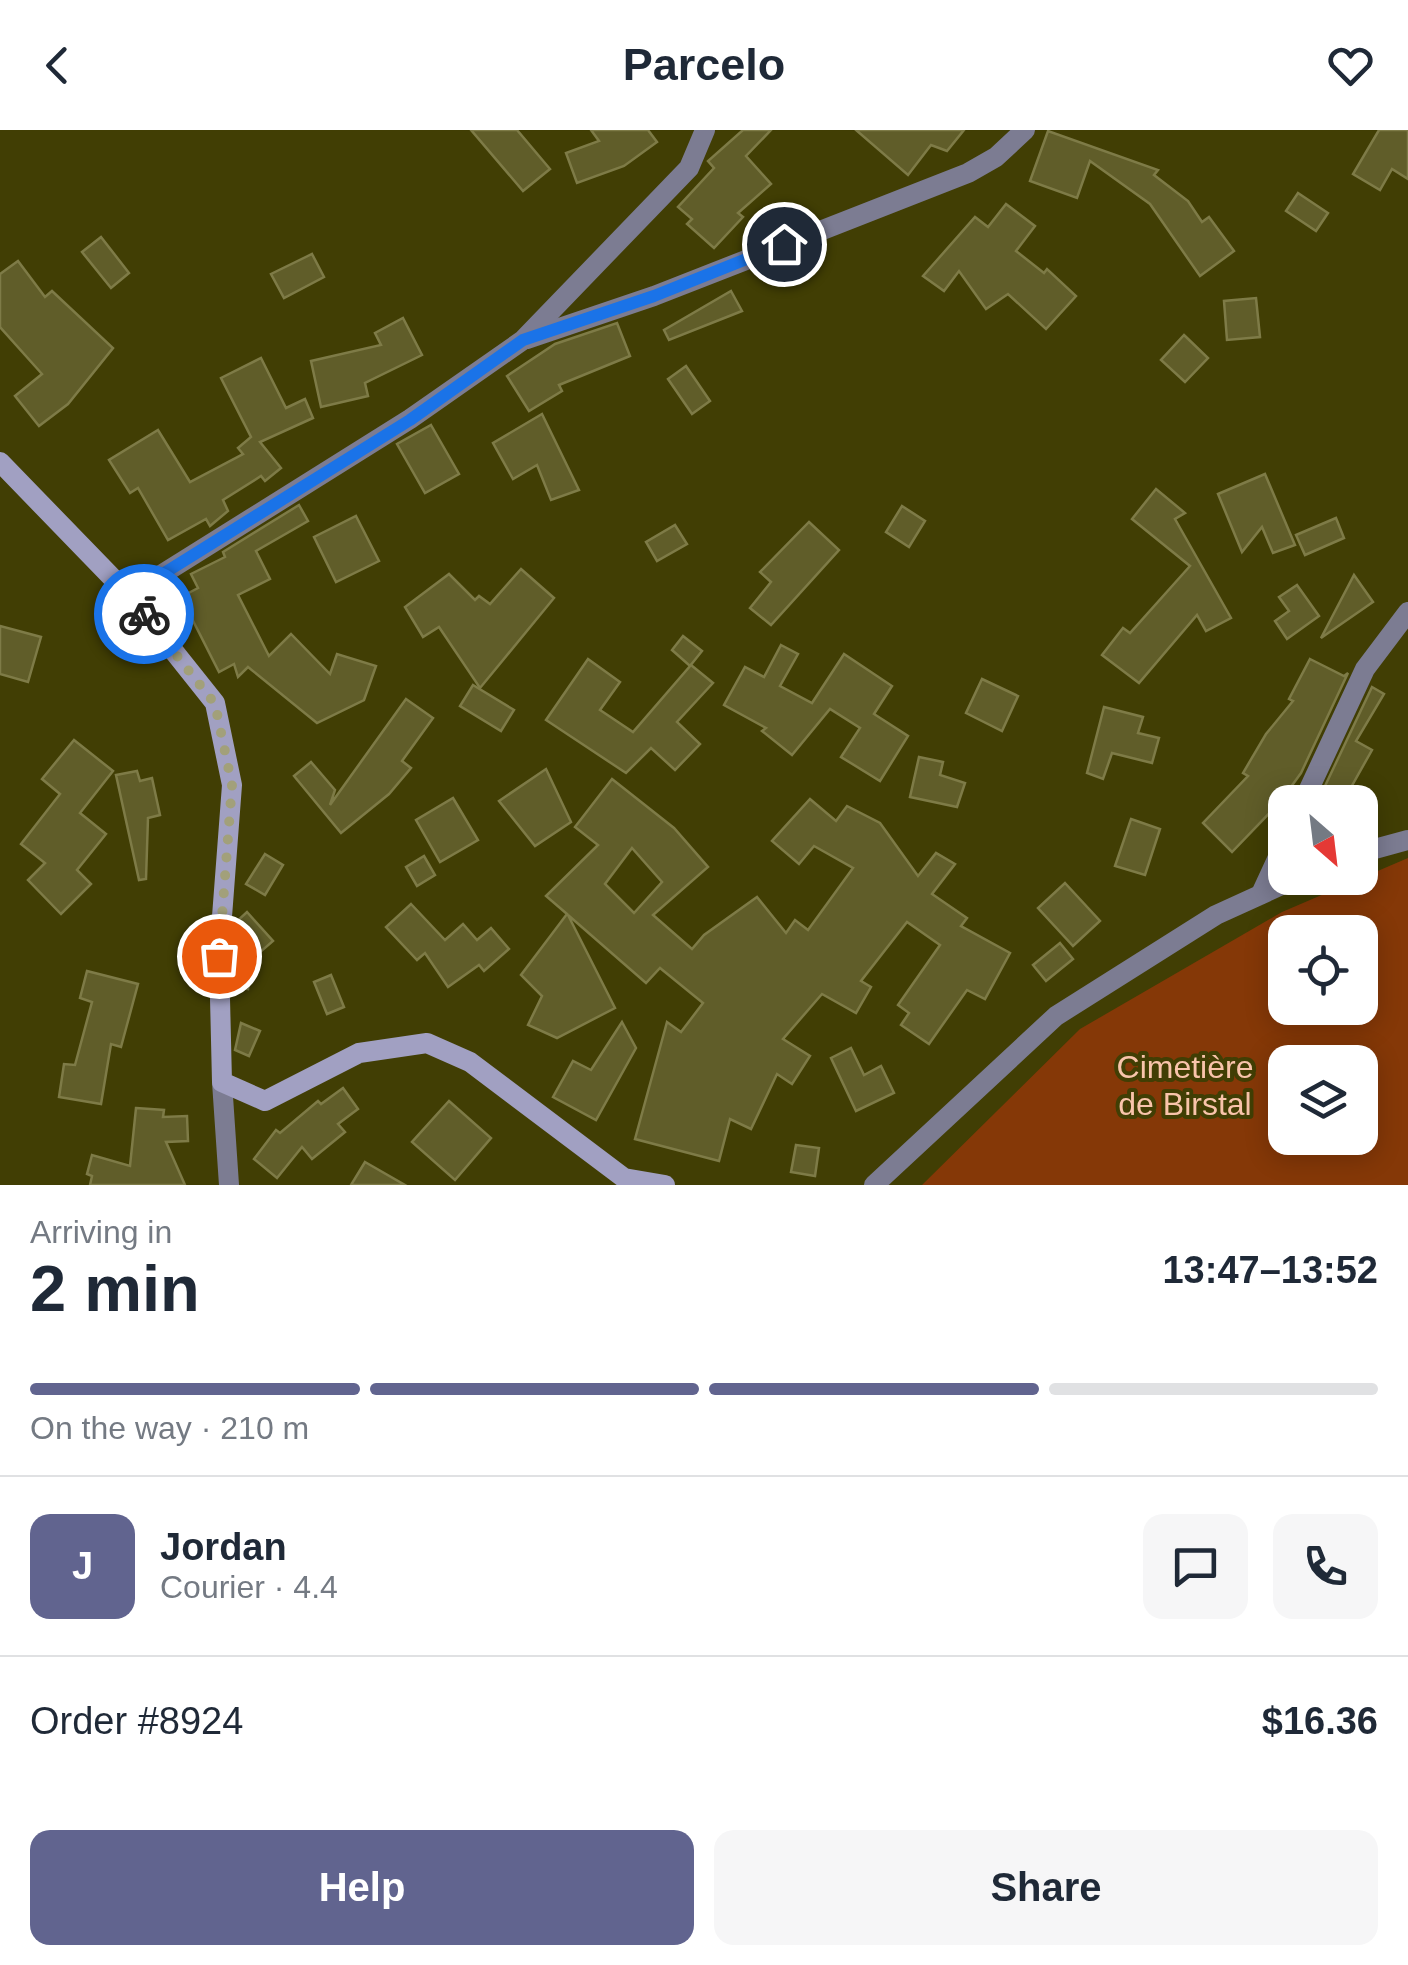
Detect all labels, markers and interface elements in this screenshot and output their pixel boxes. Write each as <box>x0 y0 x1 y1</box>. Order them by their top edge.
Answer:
icon: back <box>30 38 85 93</box>
icon: heart <box>1323 38 1378 93</box>
text: Parcelo <box>623 39 785 90</box>
pin <box>742 202 827 287</box>
icon: home <box>757 217 812 272</box>
courier <box>94 564 194 664</box>
icon: bike <box>117 587 172 642</box>
north arrow <box>1268 785 1378 895</box>
map controls <box>1268 785 1378 1155</box>
pin <box>177 914 262 999</box>
button: locate <box>1268 915 1378 1025</box>
icon: bag <box>192 929 247 984</box>
button: layers <box>1268 1045 1378 1155</box>
park label: Cimetière de Birstal <box>1117 1049 1253 1122</box>
text: Arriving in <box>30 1214 172 1250</box>
text: 13:47–13:52 <box>1162 1249 1378 1291</box>
text: 2 min <box>30 1252 200 1325</box>
text: On the way · 210 m <box>30 1410 309 1446</box>
button: chat <box>1143 1514 1248 1619</box>
button: phone <box>1273 1514 1378 1619</box>
text: Jordan <box>160 1526 287 1568</box>
text: J <box>72 1545 93 1587</box>
text: Courier · 4.4 <box>160 1569 338 1605</box>
text: Order #8924 <box>30 1700 243 1742</box>
text: $16.36 <box>1262 1700 1378 1742</box>
button: Help <box>30 1830 694 1945</box>
button: Share <box>714 1830 1378 1945</box>

